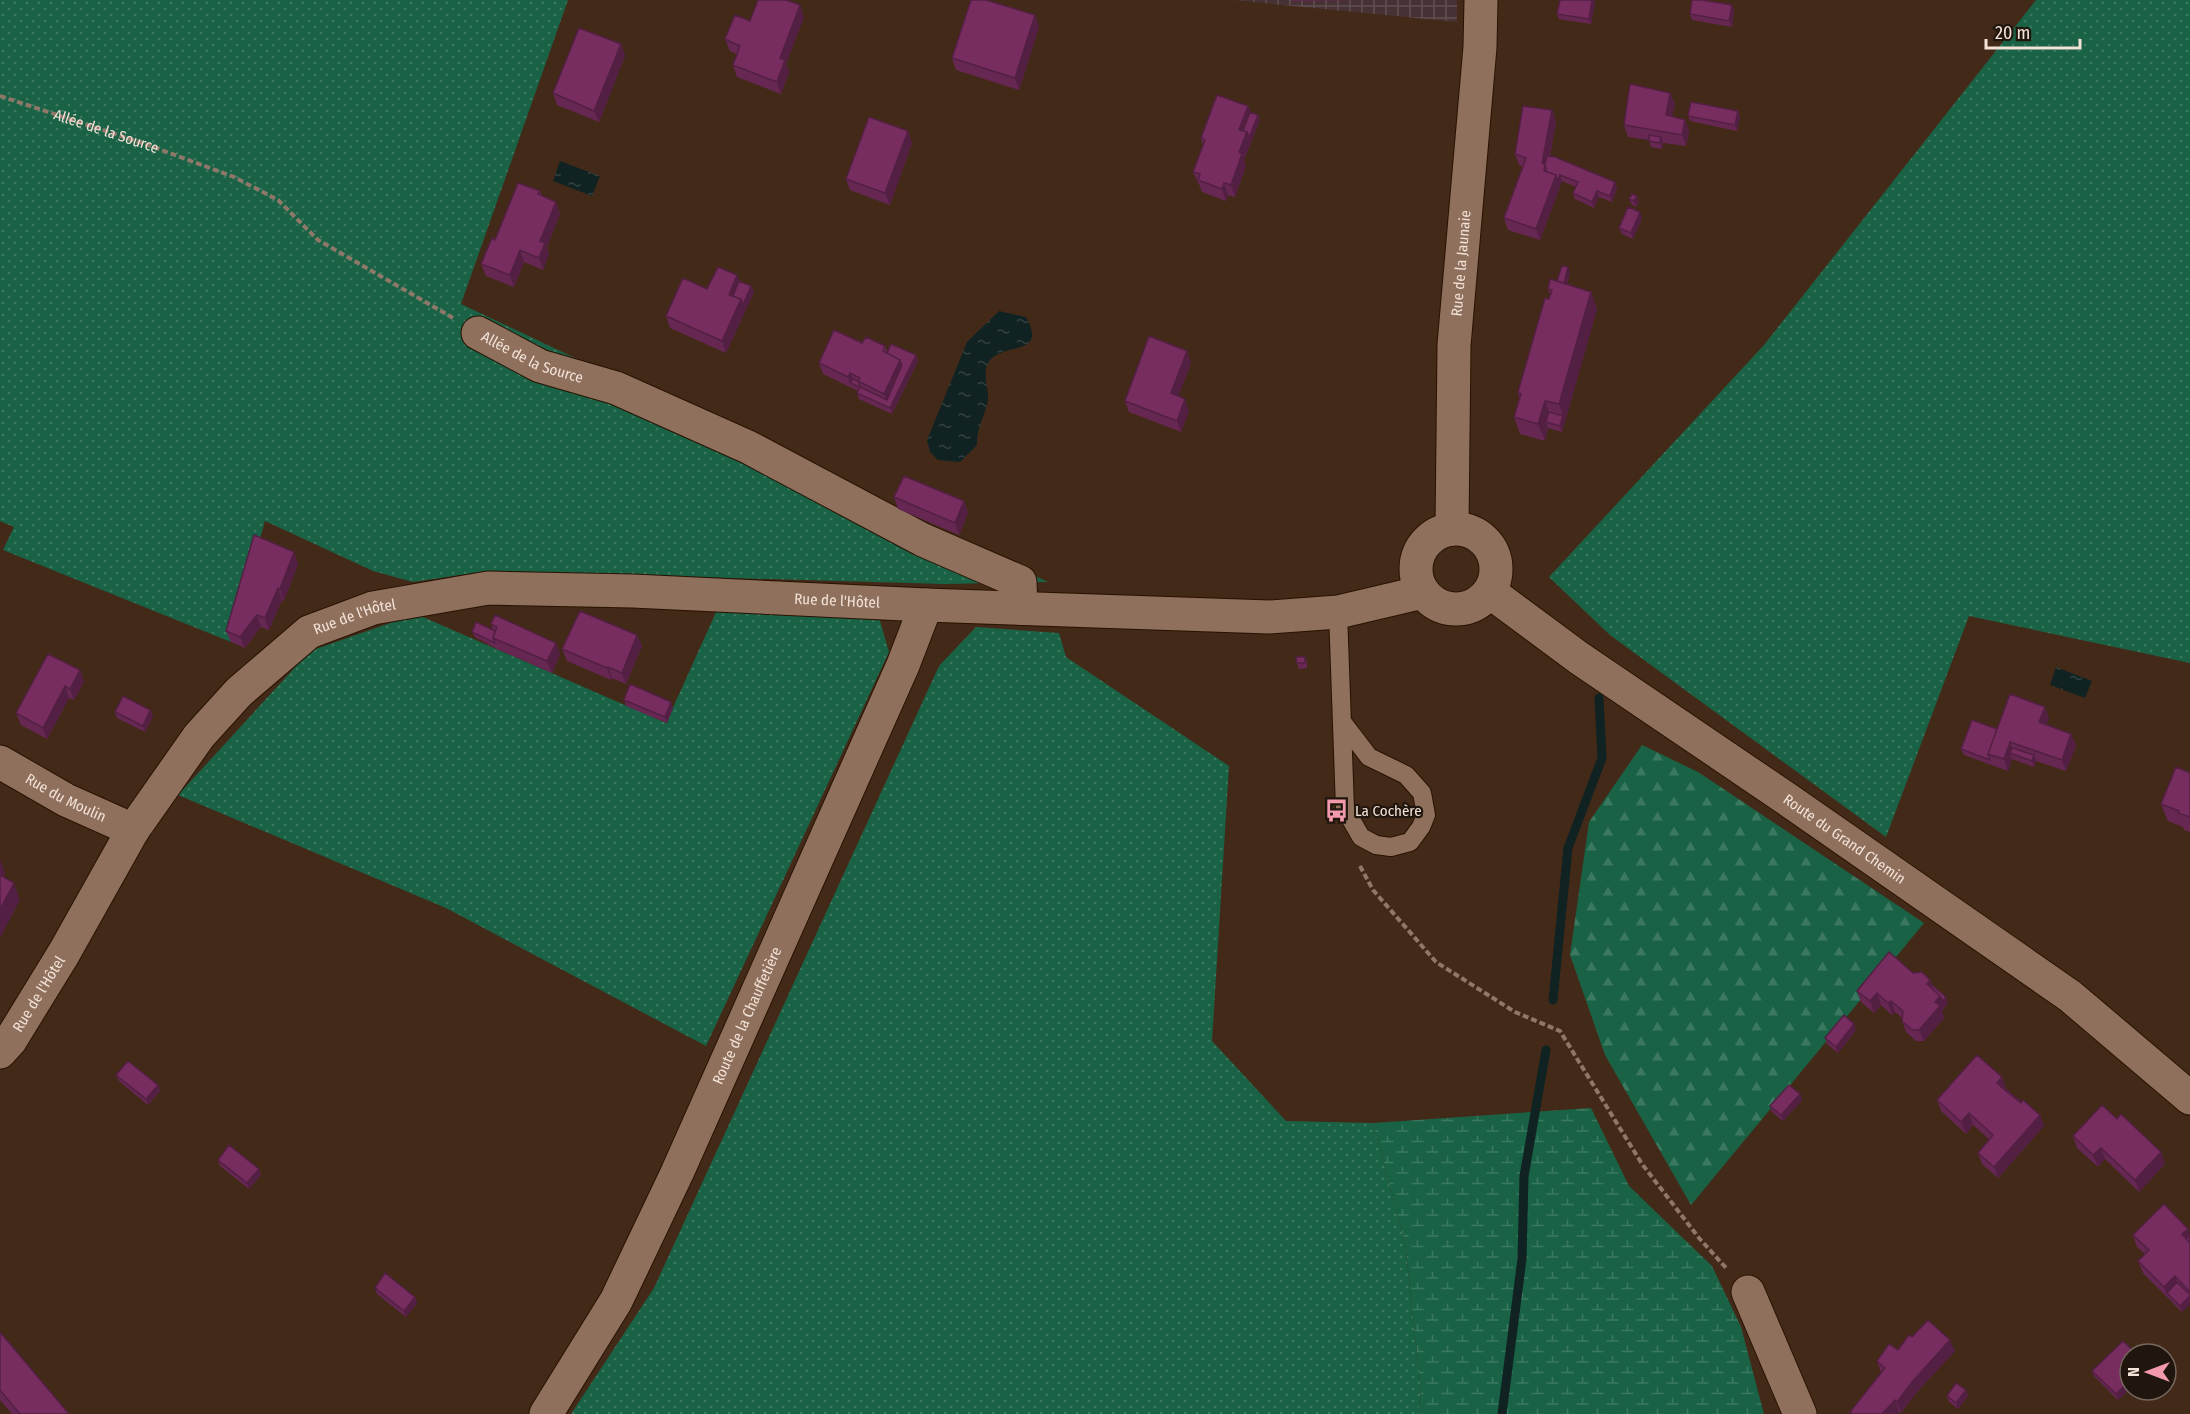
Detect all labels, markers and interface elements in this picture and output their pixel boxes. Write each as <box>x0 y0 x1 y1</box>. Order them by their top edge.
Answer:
scale bar <box>1986 12 2080 50</box>
text: 20 m <box>1995 22 2030 44</box>
street label: Allée de la Source <box>52 105 161 157</box>
street label: Rue de la Jaunaie <box>1448 209 1475 317</box>
street label: Allée de la Source <box>478 328 585 387</box>
street label: Rue de l'Hôtel <box>794 590 880 612</box>
street label: Rue de l'Hôtel <box>311 595 397 639</box>
street label: Rue du Moulin <box>22 770 109 826</box>
street label: Route du Grand Chemin <box>1780 790 1909 888</box>
bus stop icon: La Cochère <box>1324 798 1350 824</box>
place label: La Cochère <box>1355 802 1422 820</box>
street label: Route de la Chauffetière <box>709 944 785 1087</box>
street label: Rue de l'Hôtel <box>9 953 69 1035</box>
north arrow <box>2118 1342 2178 1402</box>
text: N <box>2124 1367 2143 1377</box>

